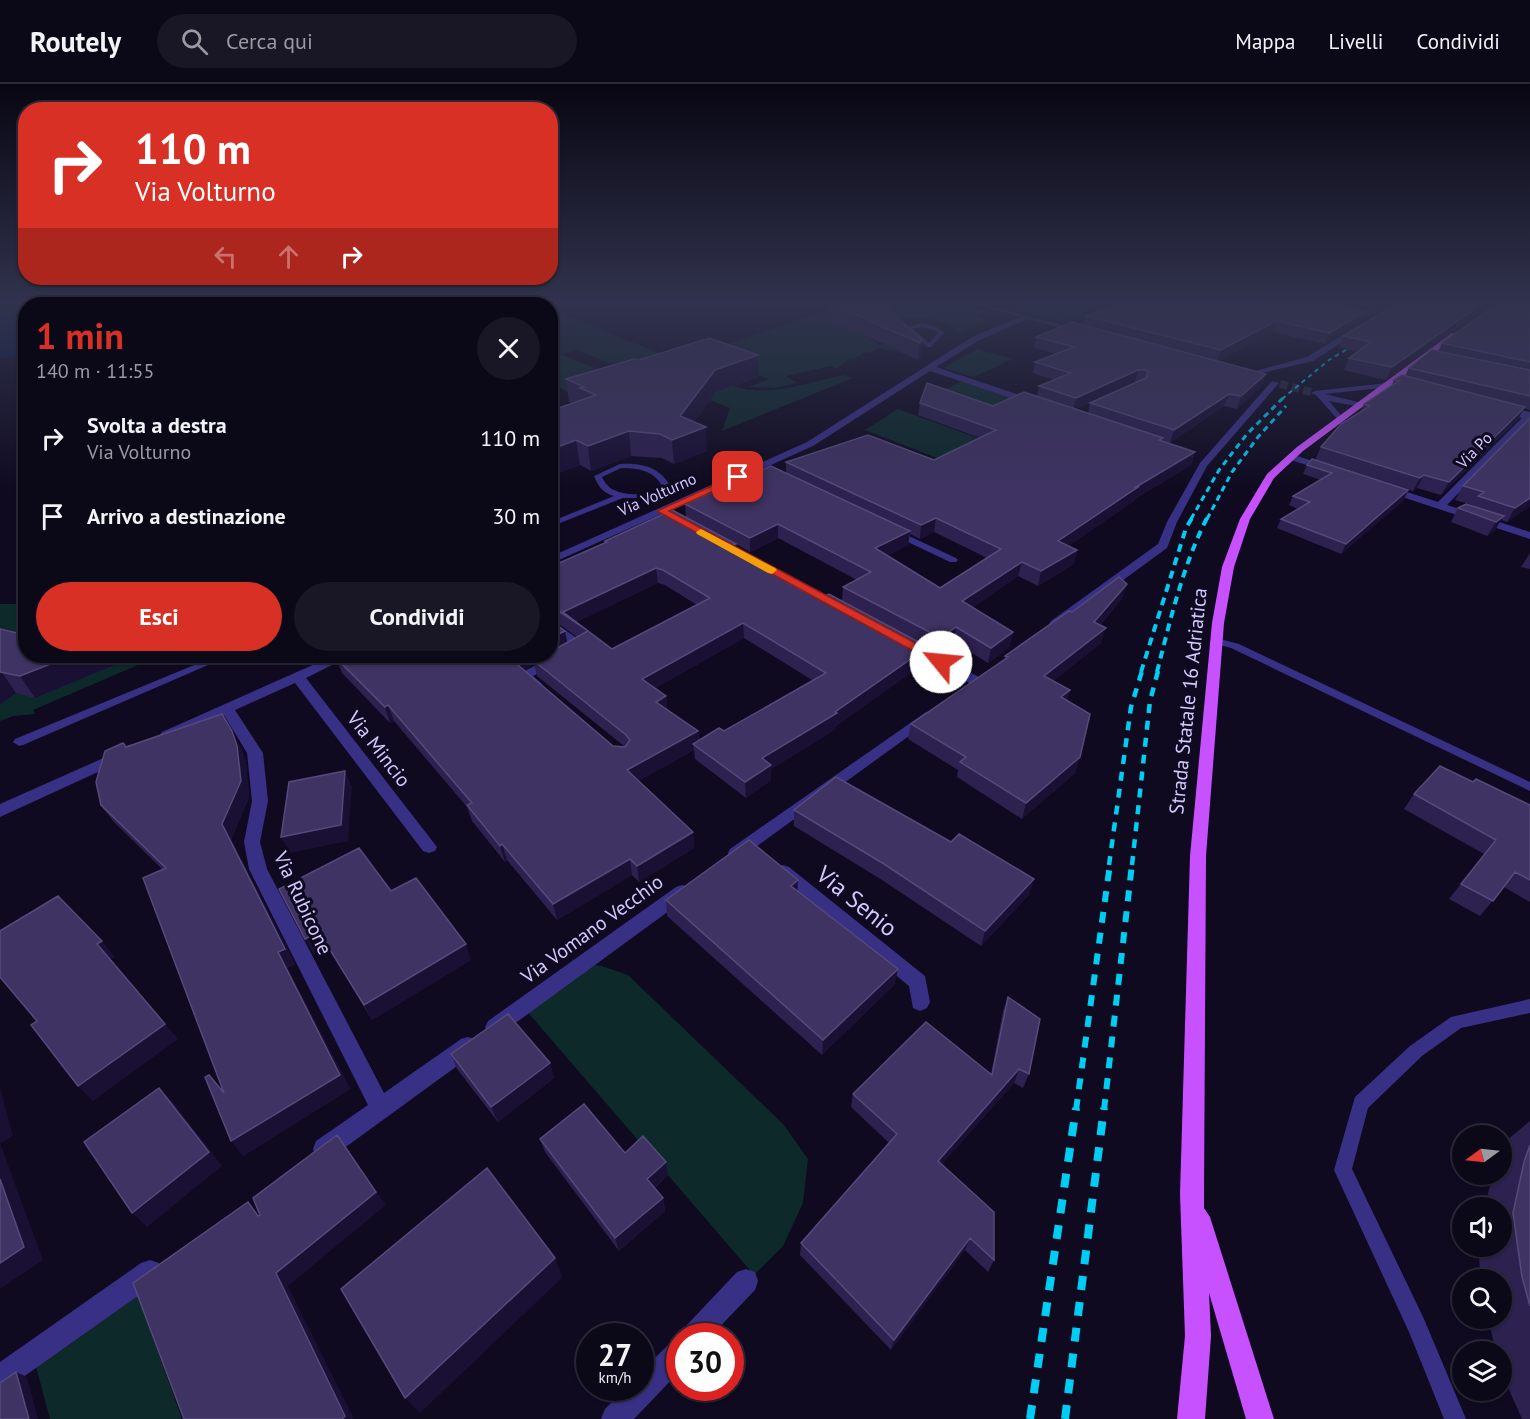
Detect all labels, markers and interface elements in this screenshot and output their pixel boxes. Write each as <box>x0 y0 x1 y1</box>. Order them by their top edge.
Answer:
search box <box>157 14 577 68</box>
text: Routely <box>30 23 121 60</box>
icon: search <box>178 25 211 58</box>
text: Cerca qui <box>226 27 313 55</box>
text: Mappa <box>1235 28 1295 55</box>
text: Livelli <box>1328 28 1383 55</box>
text: Condividi <box>1416 28 1500 55</box>
text: 110 m <box>135 121 251 176</box>
icon: right <box>36 126 114 204</box>
text: Via Volturno <box>135 174 276 208</box>
icon: left <box>209 240 242 273</box>
icon: ahead <box>272 240 305 273</box>
icon: right <box>335 240 368 273</box>
text: 1 min <box>36 312 124 359</box>
button: close <box>477 317 540 380</box>
text: 140 m · 11:55 <box>36 358 154 384</box>
text: Svolta a destra <box>87 411 227 439</box>
icon: right <box>36 422 69 455</box>
text: 110 m <box>480 424 540 452</box>
street label: Via Po <box>1451 428 1496 473</box>
text: Via Volturno <box>87 439 191 465</box>
pin <box>712 451 763 502</box>
icon: arrive <box>721 460 754 493</box>
street label: Via Volturno <box>614 468 699 520</box>
icon: arrive <box>36 500 69 533</box>
text: Arrivo a destinazione <box>87 502 286 530</box>
text: 30 m <box>492 502 540 530</box>
button: Esci <box>36 582 282 651</box>
button: Condividi <box>294 582 540 651</box>
street label: Strada Statale 16 Adriatica <box>1163 586 1213 816</box>
position arrow <box>909 630 973 694</box>
street label: Via Mincio <box>341 705 417 792</box>
street label: Via Rubicone <box>267 846 338 959</box>
street label: Via Senio <box>809 858 904 943</box>
street label: Via Vomano Vecchio <box>515 869 668 990</box>
north arrow <box>1452 1125 1512 1185</box>
map controls <box>1452 1125 1512 1401</box>
button: sound <box>1452 1197 1512 1257</box>
button: search <box>1452 1269 1512 1329</box>
speed limit sign: 30 <box>666 1323 744 1401</box>
text: 27 <box>598 1335 632 1374</box>
button: layers <box>1452 1341 1512 1401</box>
text: km/h <box>599 1368 631 1387</box>

